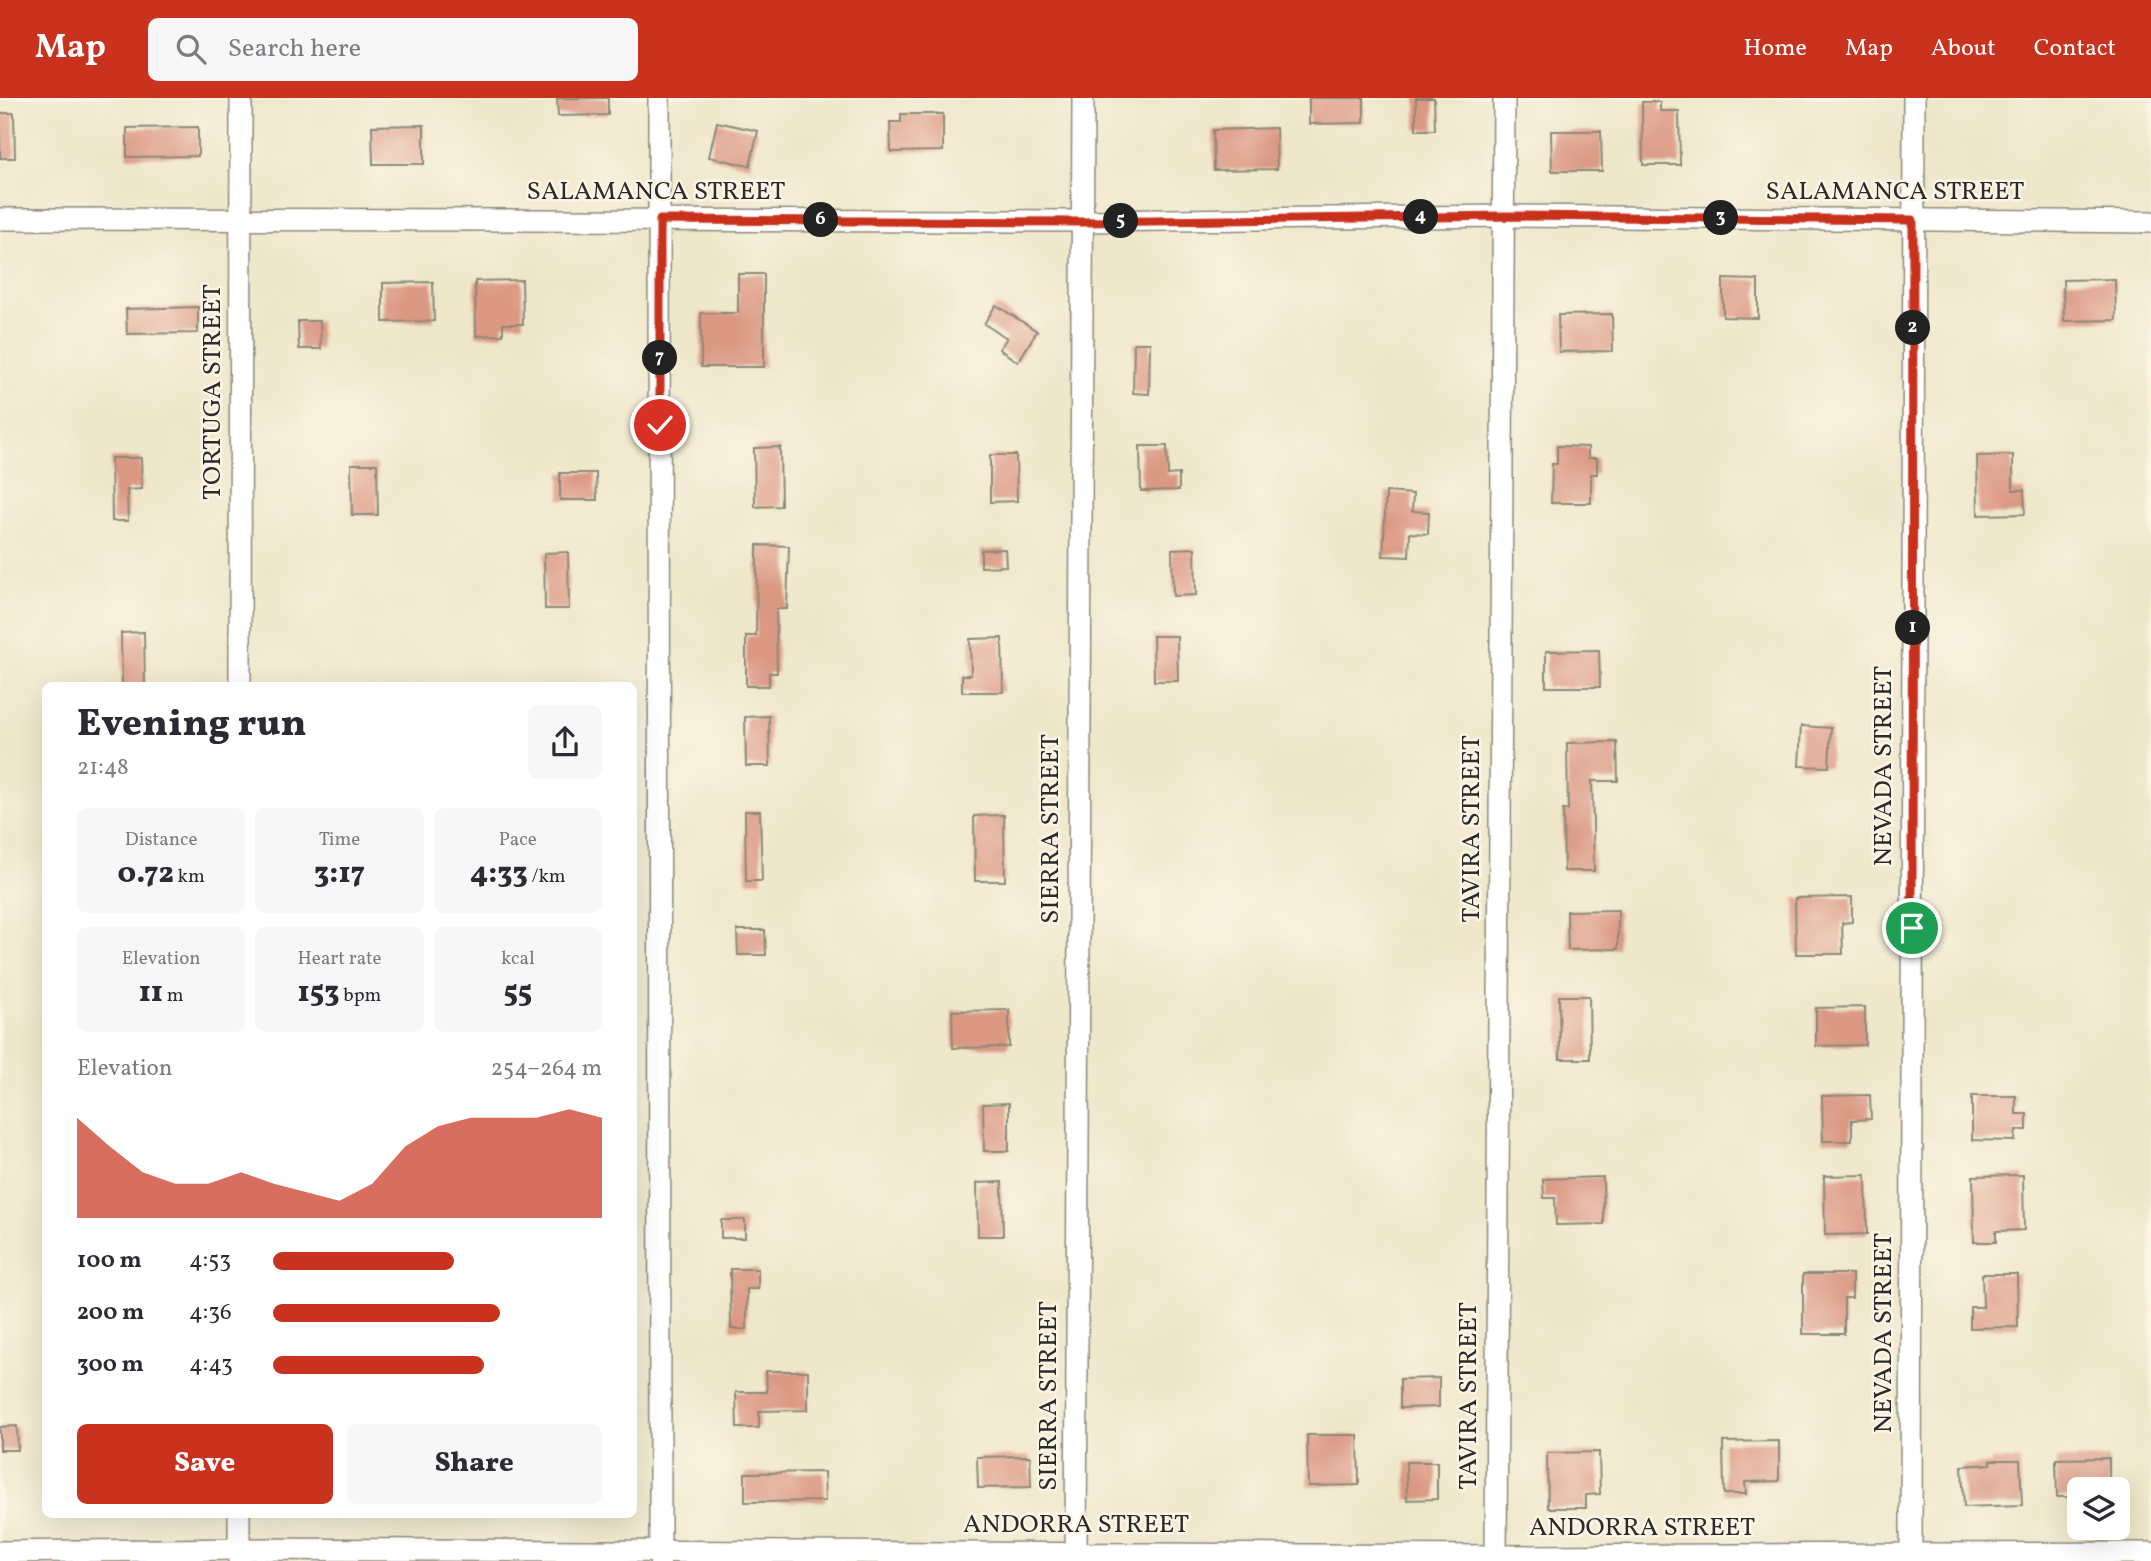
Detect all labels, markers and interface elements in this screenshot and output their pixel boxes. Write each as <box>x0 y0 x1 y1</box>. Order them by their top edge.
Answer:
search box <box>148 18 638 81</box>
text: Map <box>35 26 106 72</box>
icon: search <box>172 30 210 68</box>
text: Search here <box>228 31 361 67</box>
text: Home <box>1743 32 1807 66</box>
text: Map <box>1845 32 1893 66</box>
text: About <box>1931 32 1996 66</box>
text: Contact <box>2034 32 2116 66</box>
street label: SALAMANCA STREET <box>527 174 785 210</box>
street label: SALAMANCA STREET <box>1766 174 2024 210</box>
pin: 4 <box>1404 200 1438 234</box>
pin: 3 <box>1704 200 1738 236</box>
pin: 6 <box>804 202 838 238</box>
text: 4 <box>1415 203 1426 229</box>
pin: 5 <box>1104 204 1138 238</box>
text: 3 <box>1716 204 1725 230</box>
text: 6 <box>815 206 826 232</box>
text: 5 <box>1116 207 1125 233</box>
street label: TORTUGA STREET <box>195 284 231 500</box>
pin: 2 <box>1896 310 1930 345</box>
text: 2 <box>1908 314 1917 340</box>
pin: 7 <box>642 341 678 376</box>
text: 7 <box>655 344 664 370</box>
pin <box>630 395 690 455</box>
icon: check <box>641 406 679 444</box>
pin: 1 <box>1896 610 1930 646</box>
text: 1 <box>1909 614 1916 640</box>
street label: NEVADA STREET <box>1866 666 1902 866</box>
text: Evening run <box>77 699 307 752</box>
button: share <box>528 705 602 779</box>
street label: SIERRA STREET <box>1033 734 1069 924</box>
street label: TAVIRA STREET <box>1454 735 1490 923</box>
text: 21:48 <box>77 752 129 784</box>
text: Distance <box>125 827 198 853</box>
text: Time <box>319 827 360 853</box>
text: Pace <box>499 827 537 853</box>
text: 0.72 <box>118 853 174 895</box>
text: 3:17 <box>314 853 365 895</box>
text: 4:33 <box>470 853 528 895</box>
text: km <box>174 864 205 890</box>
text: /km <box>528 864 566 890</box>
pin <box>1882 898 1942 958</box>
icon: arrive <box>1893 909 1931 947</box>
text: Elevation <box>122 946 201 972</box>
text: Heart rate <box>298 946 381 972</box>
text: kcal <box>501 946 535 972</box>
text: 11 <box>139 972 163 1014</box>
text: 153 <box>298 972 340 1014</box>
text: 55 <box>503 972 532 1014</box>
text: m <box>163 983 184 1009</box>
text: bpm <box>340 983 381 1009</box>
text: Elevation <box>77 1053 173 1085</box>
text: 254–264 m <box>491 1053 602 1085</box>
street label: NEVADA STREET <box>1866 1233 1902 1433</box>
text: 100 m <box>77 1245 142 1277</box>
text: 4:53 <box>189 1245 231 1277</box>
text: 200 m <box>77 1297 144 1329</box>
text: 4:36 <box>189 1297 232 1329</box>
street label: SIERRA STREET <box>1031 1301 1067 1491</box>
street label: TAVIRA STREET <box>1451 1302 1487 1490</box>
text: 300 m <box>77 1349 144 1381</box>
text: 4:43 <box>189 1349 233 1381</box>
button: Save <box>77 1424 333 1504</box>
button: Share <box>347 1424 602 1504</box>
map controls <box>2067 1477 2130 1540</box>
button: layers <box>2067 1477 2130 1540</box>
street label: ANDORRA STREET <box>963 1507 1189 1543</box>
street label: ANDORRA STREET <box>1529 1510 1755 1546</box>

